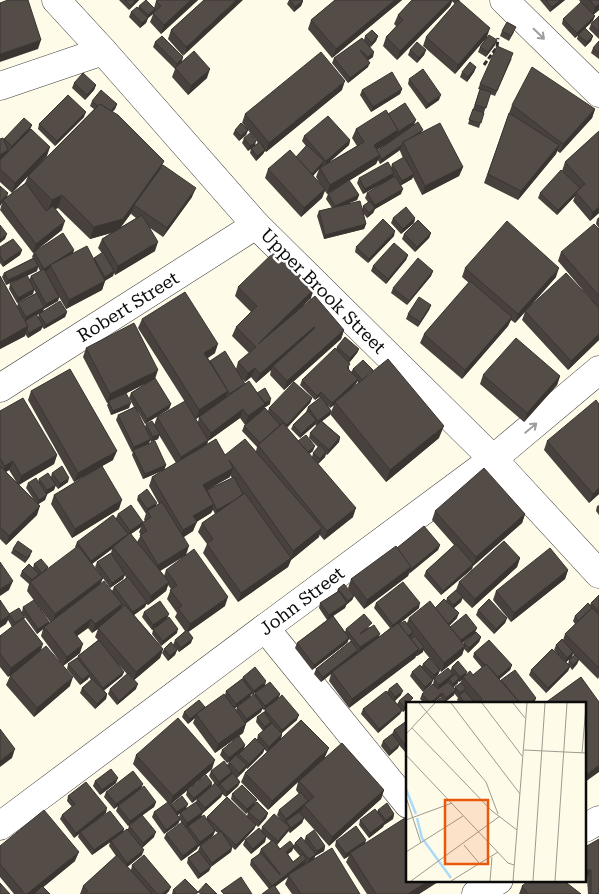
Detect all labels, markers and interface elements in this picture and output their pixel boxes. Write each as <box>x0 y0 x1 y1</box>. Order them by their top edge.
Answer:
one-way arrow <box>533 28 545 41</box>
street label: Upper Brook Street <box>256 224 391 358</box>
street label: Robert Street <box>73 267 182 346</box>
one-way arrow <box>524 422 537 433</box>
street label: John Street <box>255 562 348 639</box>
inset map <box>406 702 586 882</box>

